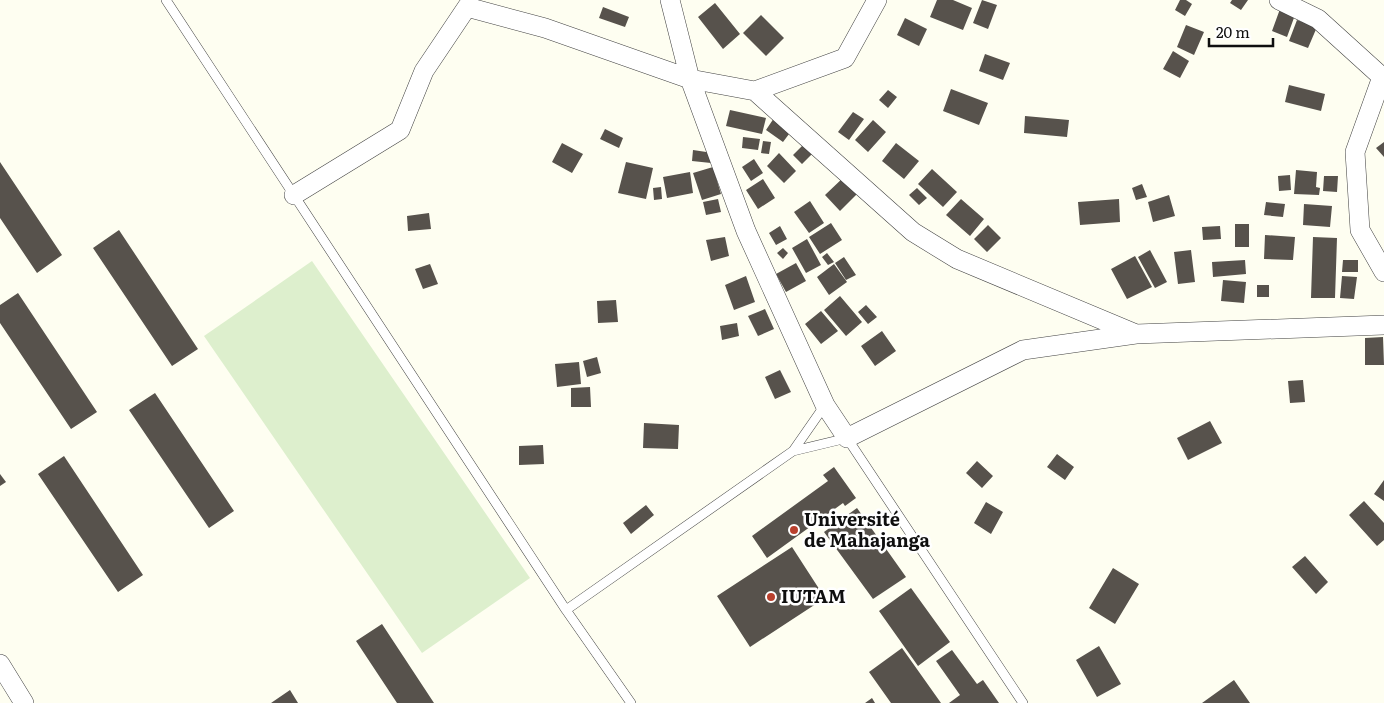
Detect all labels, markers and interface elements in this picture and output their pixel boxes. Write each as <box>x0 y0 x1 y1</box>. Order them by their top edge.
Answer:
scale bar <box>1209 15 1273 47</box>
text: 20 m <box>1216 20 1250 43</box>
place label: Université de Mahajanga <box>804 505 931 553</box>
marker: Université de Mahajanga <box>788 524 800 536</box>
place label: IUTAM <box>781 582 846 609</box>
marker: IUTAM <box>765 591 777 603</box>

